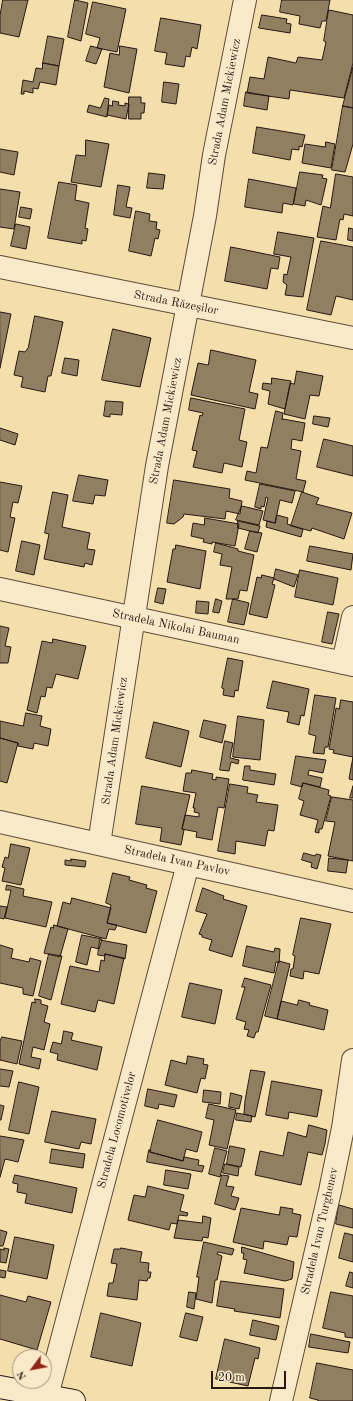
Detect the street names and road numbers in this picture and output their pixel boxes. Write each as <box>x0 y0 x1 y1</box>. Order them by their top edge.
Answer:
street label: Strada Adam Mickiewicz <box>206 37 244 167</box>
street label: Strada Răzeșilor <box>132 288 220 318</box>
street label: Strada Adam Mickiewicz <box>147 356 185 486</box>
street label: Stradela Nikolai Bauman <box>111 606 241 648</box>
street label: Strada Adam Mickiewicz <box>99 676 131 806</box>
street label: Stradela Ivan Pavlov <box>123 843 231 879</box>
street label: Stradela Locomotivelor <box>94 1070 140 1190</box>
street label: Stradela Ivan Turghenev <box>298 1166 342 1296</box>

